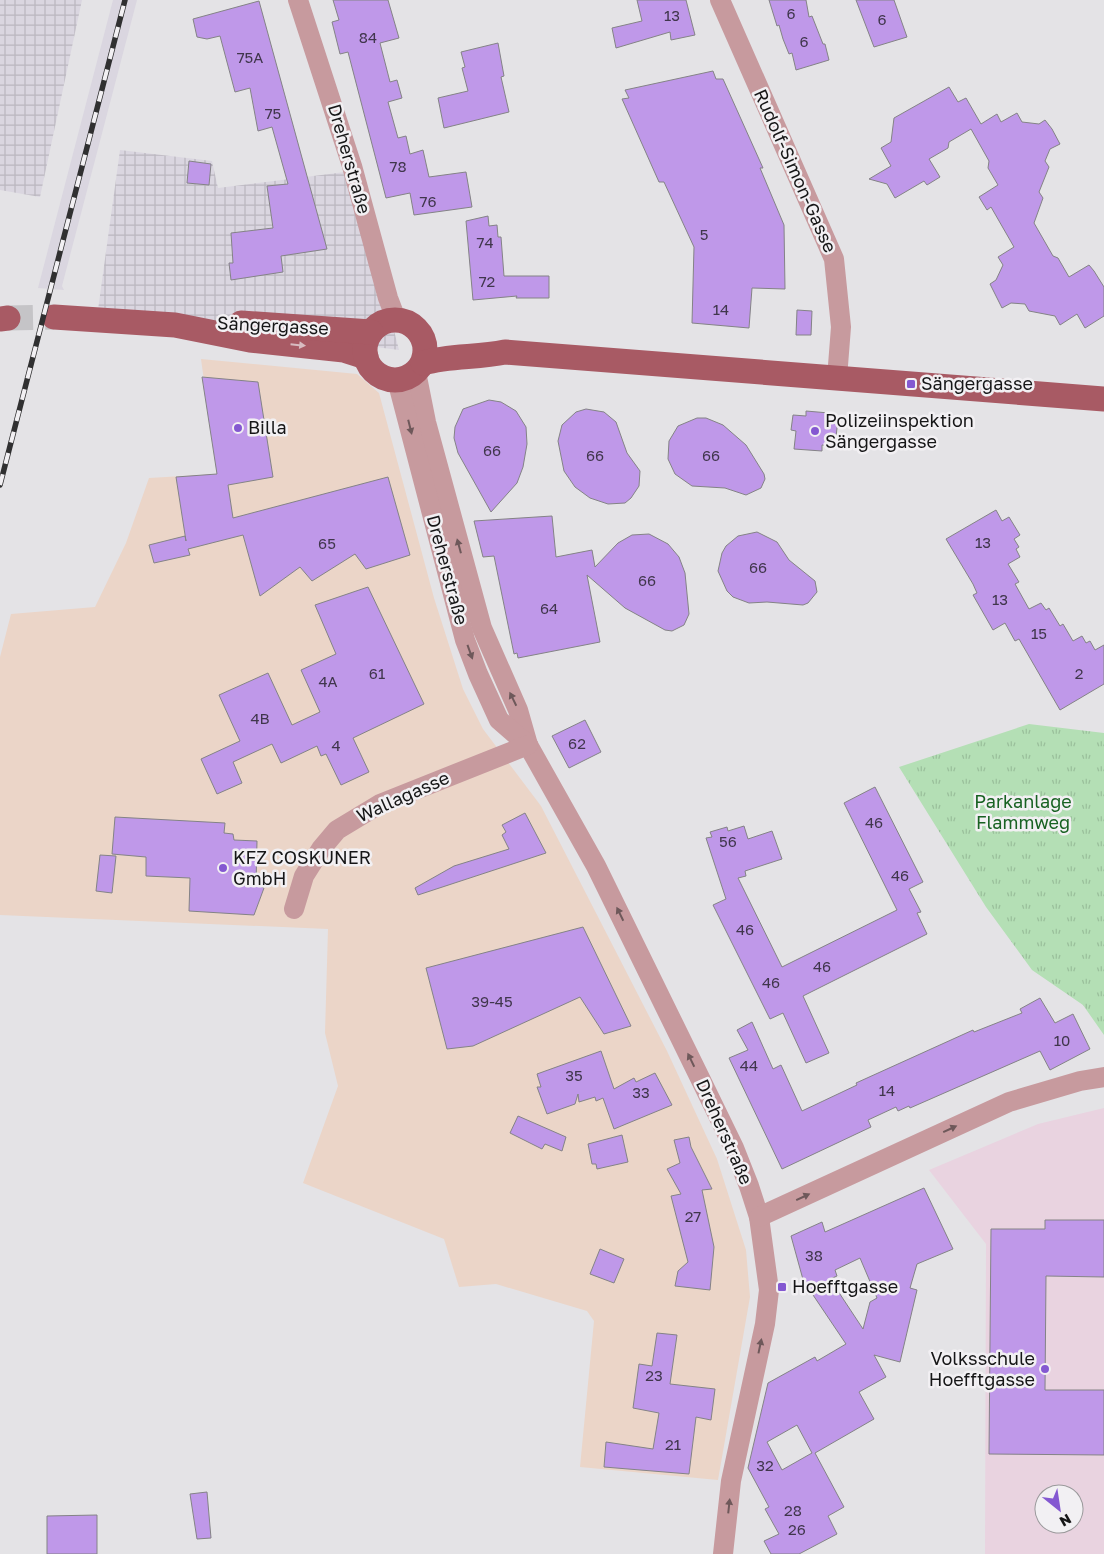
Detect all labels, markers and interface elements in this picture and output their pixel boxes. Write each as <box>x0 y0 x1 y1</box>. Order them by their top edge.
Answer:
house number: 6 <box>786 4 796 22</box>
house number: 13 <box>664 6 680 24</box>
house number: 6 <box>877 10 887 28</box>
house number: 84 <box>359 28 377 46</box>
house number: 6 <box>799 32 809 50</box>
house number: 75A <box>237 48 263 66</box>
street label: Rudolf-Simon-Gasse <box>750 85 842 256</box>
street label: Dreherstraße <box>324 101 376 216</box>
house number: 75 <box>265 104 281 122</box>
house number: 78 <box>389 157 407 175</box>
house number: 76 <box>419 192 437 210</box>
house number: 5 <box>700 225 708 243</box>
house number: 74 <box>476 233 494 251</box>
house number: 72 <box>479 272 495 290</box>
house number: 14 <box>713 300 729 318</box>
street label: Sängergasse <box>217 311 329 339</box>
one-way arrow <box>290 341 306 349</box>
place label: Sängergasse <box>921 372 1033 394</box>
marker: Sängergasse <box>905 378 917 390</box>
place label: Polizeiinspektion Sängergasse <box>825 409 974 452</box>
place label: Billa <box>248 416 287 438</box>
one-way arrow <box>406 420 414 435</box>
marker: Billa <box>232 422 244 434</box>
marker: Polizeiinspektion Sängergasse <box>809 425 821 437</box>
house number: 66 <box>483 441 501 459</box>
house number: 66 <box>586 446 604 464</box>
house number: 66 <box>702 446 720 464</box>
street label: Dreherstraße <box>423 512 473 627</box>
house number: 13 <box>975 533 991 551</box>
house number: 65 <box>318 534 336 552</box>
one-way arrow <box>455 538 463 553</box>
house number: 66 <box>749 558 767 576</box>
house number: 66 <box>638 571 656 589</box>
house number: 13 <box>992 590 1008 608</box>
house number: 64 <box>540 599 558 617</box>
house number: 15 <box>1031 624 1047 642</box>
one-way arrow <box>466 645 474 660</box>
house number: 61 <box>369 664 385 682</box>
house number: 2 <box>1075 664 1083 682</box>
house number: 4A <box>318 672 338 690</box>
one-way arrow <box>508 692 516 706</box>
house number: 4B <box>250 709 270 727</box>
house number: 62 <box>568 734 586 752</box>
house number: 4 <box>331 736 341 754</box>
street label: Wallagasse <box>353 766 452 826</box>
park label: Parkanlage Flammweg <box>974 790 1072 833</box>
house number: 46 <box>865 813 883 831</box>
house number: 56 <box>719 832 737 850</box>
place label: KFZ COSKUNER GmbH <box>233 846 371 889</box>
marker: KFZ COSKUNER GmbH <box>217 862 229 874</box>
house number: 46 <box>891 866 909 884</box>
one-way arrow <box>616 907 624 922</box>
house number: 46 <box>736 920 754 938</box>
house number: 46 <box>813 957 831 975</box>
house number: 46 <box>762 973 780 991</box>
house number: 39-45 <box>471 992 513 1010</box>
house number: 10 <box>1054 1031 1070 1049</box>
one-way arrow <box>687 1053 695 1068</box>
house number: 44 <box>740 1056 758 1074</box>
house number: 35 <box>565 1066 583 1084</box>
street label: Dreherstraße <box>692 1075 758 1188</box>
house number: 14 <box>879 1081 895 1099</box>
house number: 33 <box>632 1083 650 1101</box>
one-way arrow <box>943 1125 958 1133</box>
one-way arrow <box>796 1193 810 1201</box>
house number: 27 <box>685 1207 701 1225</box>
house number: 38 <box>805 1246 823 1264</box>
place label: Hoefftgasse <box>792 1275 898 1297</box>
marker: Hoefftgasse <box>776 1281 788 1293</box>
one-way arrow <box>756 1339 764 1354</box>
place label: Volksschule Hoefftgasse <box>929 1347 1035 1390</box>
marker: Volksschule Hoefftgasse <box>1039 1363 1051 1375</box>
house number: 23 <box>645 1366 663 1384</box>
house number: 21 <box>665 1435 681 1453</box>
house number: 32 <box>756 1456 774 1474</box>
north arrow <box>1034 1484 1084 1534</box>
one-way arrow <box>725 1497 733 1513</box>
house number: 28 <box>784 1501 802 1519</box>
text: N <box>1057 1511 1075 1531</box>
house number: 26 <box>788 1520 806 1538</box>

